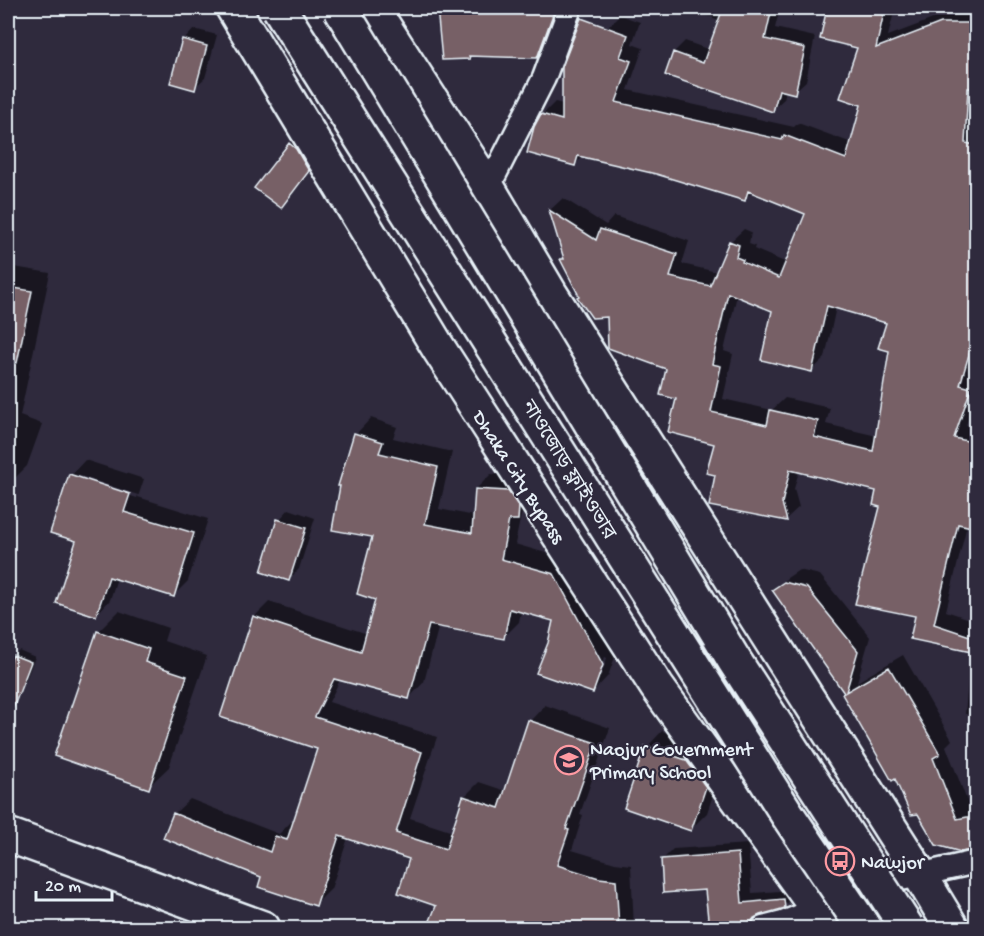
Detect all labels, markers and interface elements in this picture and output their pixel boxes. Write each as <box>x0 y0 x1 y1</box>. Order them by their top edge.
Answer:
street label: নাওজোড় ফ্লাইওভার <box>514 394 623 546</box>
street label: Dhaka City Bypass <box>465 406 569 549</box>
place label: Naojur Government Primary School <box>589 740 754 786</box>
school or university icon: Naojur Government Primary School <box>553 744 585 776</box>
bus stop icon: Nawjor <box>824 845 856 877</box>
place label: Nawjor <box>861 853 926 876</box>
scale bar <box>36 864 112 902</box>
text: 20 m <box>45 877 81 898</box>

